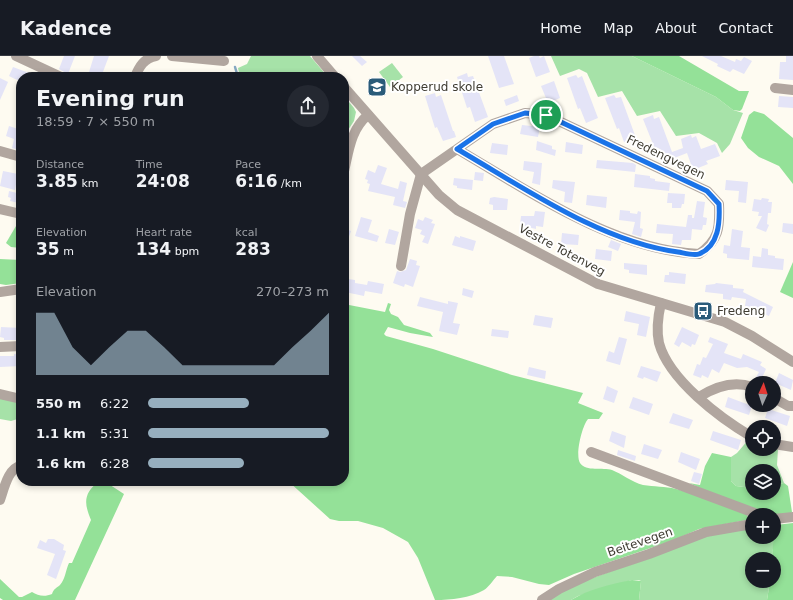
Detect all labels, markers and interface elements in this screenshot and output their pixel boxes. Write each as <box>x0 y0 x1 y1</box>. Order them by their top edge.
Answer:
text: Kadence <box>20 17 112 39</box>
text: Home <box>540 20 582 36</box>
text: Map <box>604 20 633 36</box>
text: About <box>655 20 697 36</box>
text: Contact <box>719 20 773 36</box>
school or university icon: Kopperud skole <box>366 76 388 98</box>
place label: Kopperud skole <box>391 80 483 94</box>
button: share <box>287 85 329 127</box>
text: Evening run <box>36 86 185 111</box>
pin <box>529 98 563 132</box>
icon: arrive <box>535 104 557 126</box>
text: 18:59 · 7 × 550 m <box>36 114 155 129</box>
street label: Fredengvegen <box>625 132 707 182</box>
text: Distance <box>36 158 84 171</box>
text: Time <box>136 158 163 171</box>
text: Pace <box>235 158 261 171</box>
text: 3.85 <box>36 171 78 191</box>
text: 24:08 <box>136 171 190 191</box>
text: 6:16 <box>235 171 278 191</box>
text: km <box>78 177 99 190</box>
text: /km <box>278 177 302 190</box>
street label: Vestre Totenveg <box>516 221 608 279</box>
text: Elevation <box>36 226 87 239</box>
text: Heart rate <box>136 226 192 239</box>
text: kcal <box>235 226 258 239</box>
text: 35 <box>36 239 60 259</box>
text: 134 <box>136 239 171 259</box>
text: 283 <box>235 239 271 259</box>
text: m <box>60 245 74 258</box>
text: bpm <box>171 245 199 258</box>
text: Elevation <box>36 284 96 299</box>
text: 270–273 m <box>256 284 329 299</box>
bus stop icon: Fredeng <box>692 300 714 322</box>
place label: Fredeng <box>717 304 765 318</box>
north arrow <box>745 376 781 412</box>
map controls <box>745 376 781 588</box>
text: 550 m <box>36 396 81 411</box>
text: 6:22 <box>100 396 129 411</box>
button: locate <box>745 420 781 456</box>
text: 1.1 km <box>36 426 86 441</box>
text: 5:31 <box>100 426 129 441</box>
text: 1.6 km <box>36 456 86 471</box>
text: 6:28 <box>100 456 129 471</box>
button: layers <box>745 464 781 500</box>
button: + <box>745 508 781 544</box>
street label: Beitevegen <box>606 524 674 560</box>
button: − <box>745 552 781 588</box>

